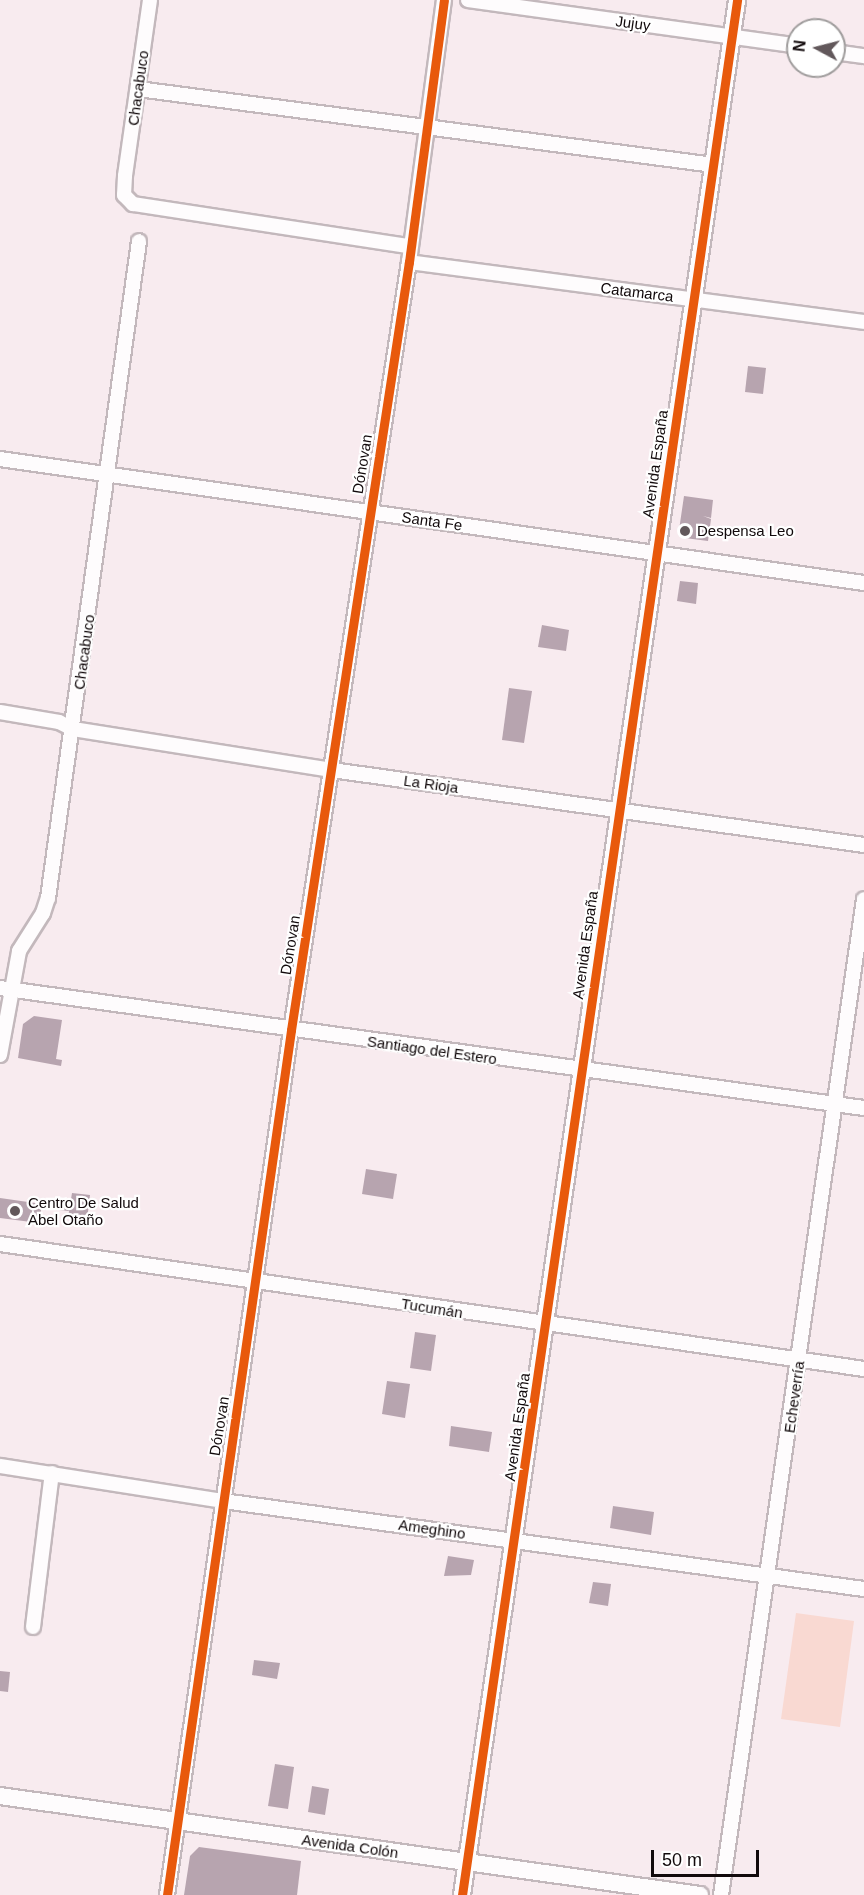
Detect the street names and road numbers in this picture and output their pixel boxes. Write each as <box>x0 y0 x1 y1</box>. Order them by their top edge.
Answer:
street label: Jujuy <box>614 12 652 34</box>
street label: Chacabuco <box>124 49 152 127</box>
street label: Catamarca <box>599 279 675 305</box>
street label: Avenida España <box>639 409 671 519</box>
street label: Dónovan <box>348 433 376 495</box>
street label: Santa Fe <box>401 508 463 534</box>
street label: Chacabuco <box>70 613 98 691</box>
street label: La Rioja <box>402 771 460 797</box>
street label: Avenida España <box>569 890 601 1000</box>
street label: Dónovan <box>276 914 304 976</box>
street label: Santiago del Estero <box>366 1032 498 1068</box>
street label: Tucumán <box>400 1294 464 1322</box>
street label: Echeverría <box>780 1360 808 1434</box>
street label: Avenida España <box>501 1372 533 1482</box>
street label: Dónovan <box>205 1395 233 1457</box>
street label: Ameghino <box>397 1515 467 1543</box>
street label: Avenida Colón <box>301 1830 399 1862</box>

